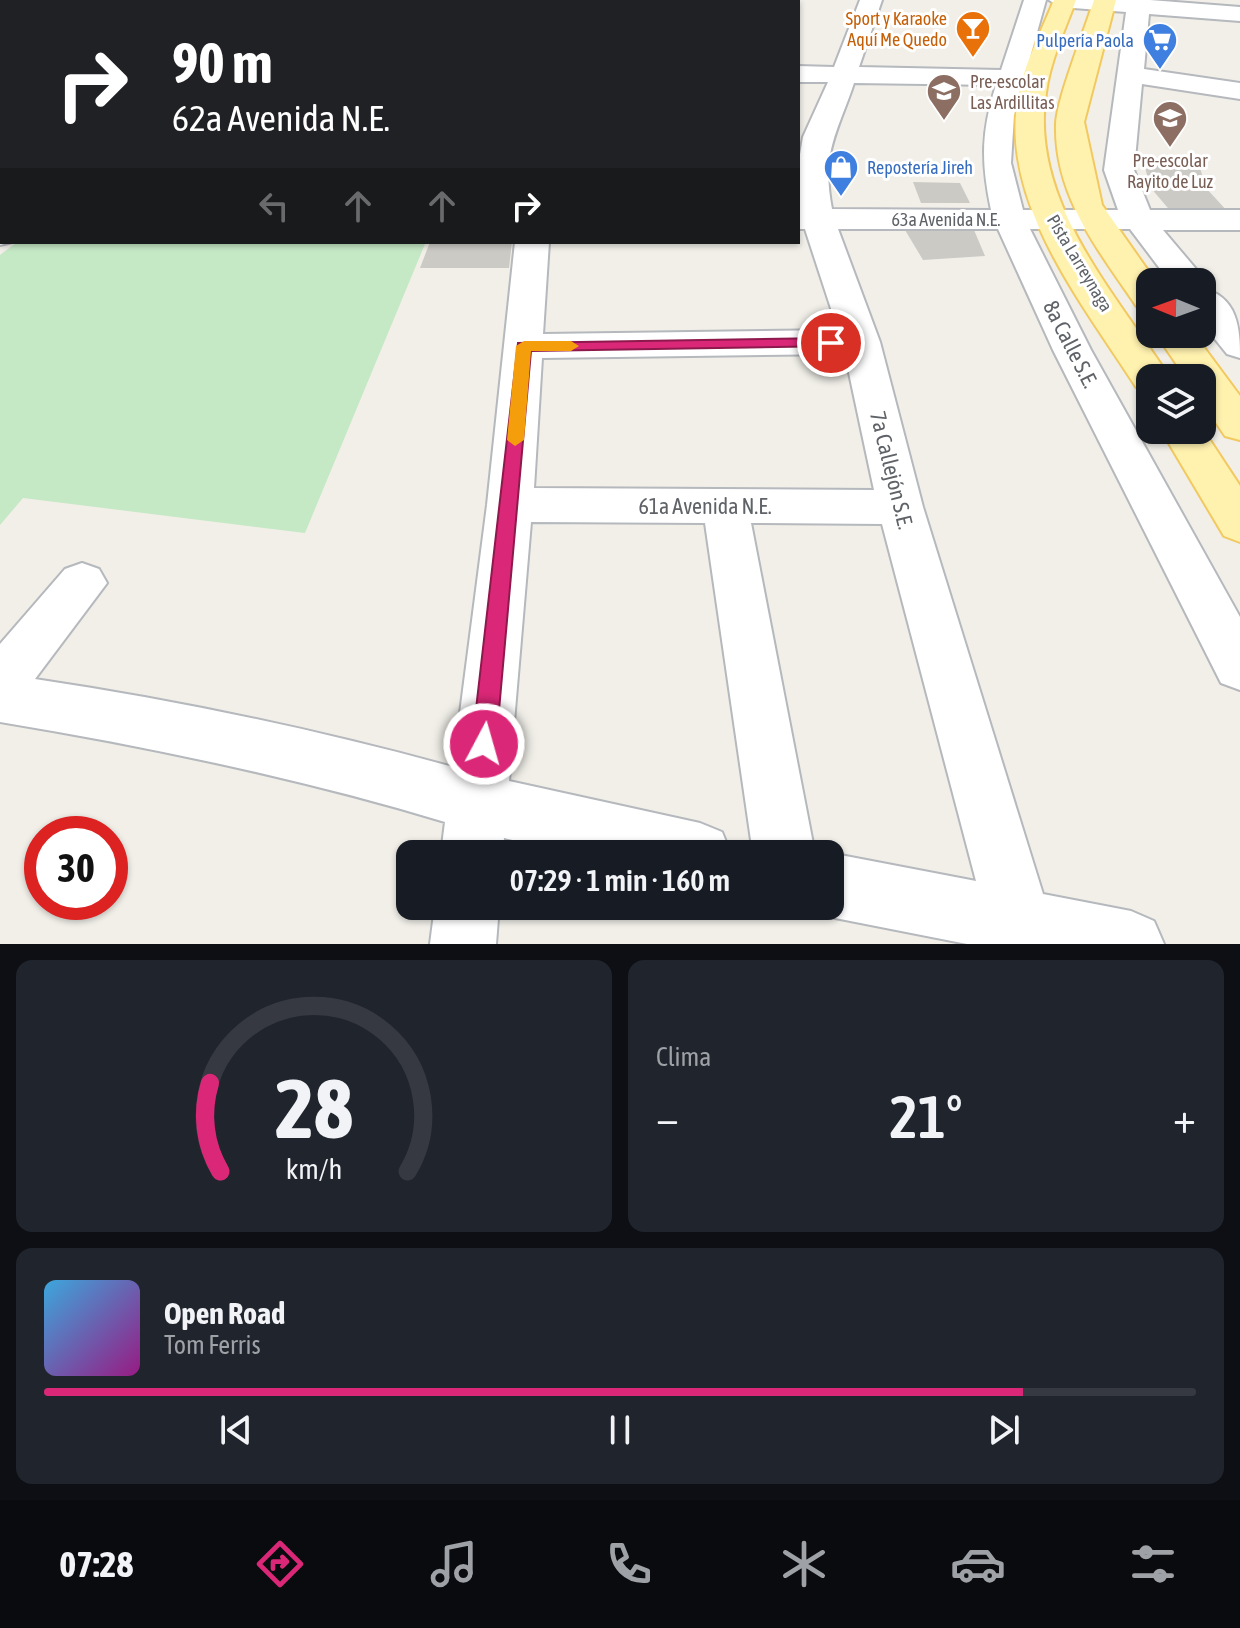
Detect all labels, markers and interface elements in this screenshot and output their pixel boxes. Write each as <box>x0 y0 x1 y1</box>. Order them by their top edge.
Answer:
place label: Sport y Karaoke Aquí Me Quedo <box>845 8 947 50</box>
bar icon: Sport y Karaoke Aquí Me Quedo <box>954 9 992 59</box>
supermarket icon: Pulpería Paola <box>1141 21 1179 71</box>
place label: Pulpería Paola <box>1036 30 1134 51</box>
text: 90 m <box>172 31 273 95</box>
icon: right <box>40 32 144 136</box>
place label: Pre-escolar Las Ardillitas <box>970 71 1055 113</box>
school or university icon: Pre-escolar Las Ardillitas <box>925 72 963 122</box>
text: 62a Avenida N.E. <box>172 97 390 139</box>
school or university icon: Pre-escolar Rayito de Luz <box>1151 99 1189 149</box>
shop icon: Repostería Jireh <box>822 148 860 198</box>
place label: Pre-escolar Rayito de Luz <box>1127 150 1214 192</box>
place label: Repostería Jireh <box>867 157 973 178</box>
icon: left <box>252 184 296 228</box>
icon: ahead <box>336 184 380 228</box>
icon: ahead <box>420 184 464 228</box>
icon: right <box>504 184 548 228</box>
street label: 63a Avenida N.E. <box>892 209 1000 230</box>
street label: Pista Larreynaga <box>1043 211 1117 315</box>
north arrow <box>1136 268 1216 348</box>
map controls <box>1136 268 1216 444</box>
street label: 8a Calle S.E. <box>1038 296 1104 392</box>
pin <box>797 309 865 377</box>
icon: arrive <box>809 321 853 365</box>
button: layers <box>1136 364 1216 444</box>
street label: 7a Callejón S.E. <box>865 408 919 532</box>
street label: 61a Avenida N.E. <box>638 493 772 519</box>
position arrow <box>442 702 526 786</box>
speed limit sign: 30 <box>24 816 128 920</box>
text: 07:29 · 1 min · 160 m <box>510 863 730 897</box>
text: Clima <box>656 1042 711 1072</box>
text: 28 <box>275 1060 353 1156</box>
text: 21° <box>890 1082 962 1151</box>
text: − <box>656 1092 679 1142</box>
text: + <box>1173 1092 1196 1142</box>
text: km/h <box>286 1152 342 1185</box>
text: Open Road <box>164 1296 285 1330</box>
text: Tom Ferris <box>164 1330 261 1360</box>
icon: previous <box>214 1408 258 1452</box>
icon: pause <box>598 1408 642 1452</box>
icon: next <box>982 1408 1026 1452</box>
icon: directions <box>252 1536 308 1592</box>
icon: music <box>426 1536 482 1592</box>
icon: phone <box>601 1536 657 1592</box>
icon: climate <box>776 1536 832 1592</box>
icon: car <box>950 1536 1006 1592</box>
icon: filters <box>1125 1536 1181 1592</box>
text: 07:28 <box>59 1543 133 1585</box>

